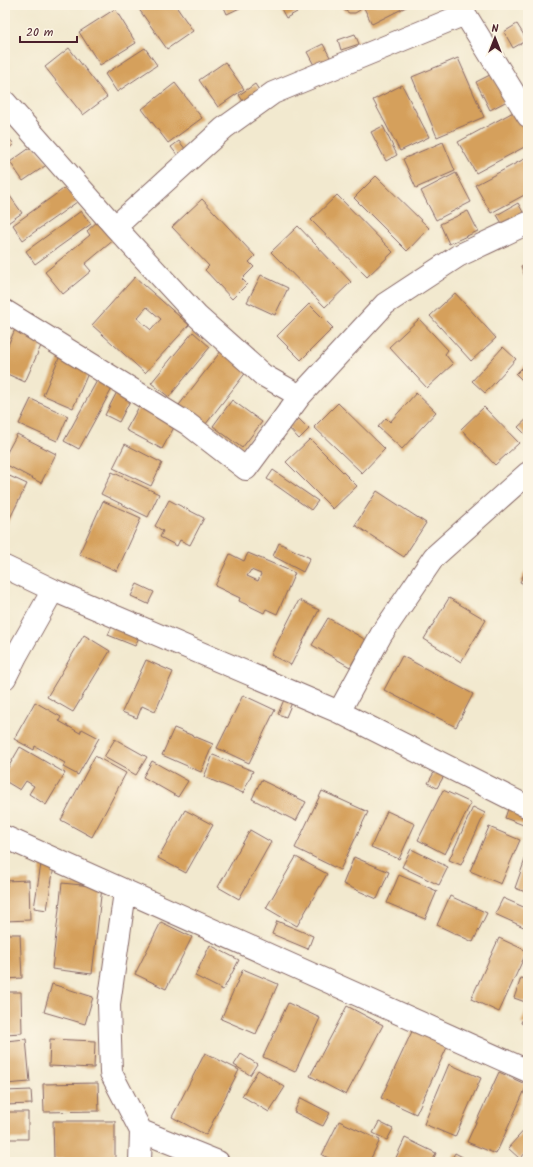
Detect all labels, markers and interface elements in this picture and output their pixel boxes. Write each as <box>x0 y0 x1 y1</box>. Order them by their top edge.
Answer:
scale bar <box>20 18 77 44</box>
north arrow <box>475 18 515 58</box>
text: N <box>492 20 499 38</box>
text: 20 m <box>26 23 54 42</box>

